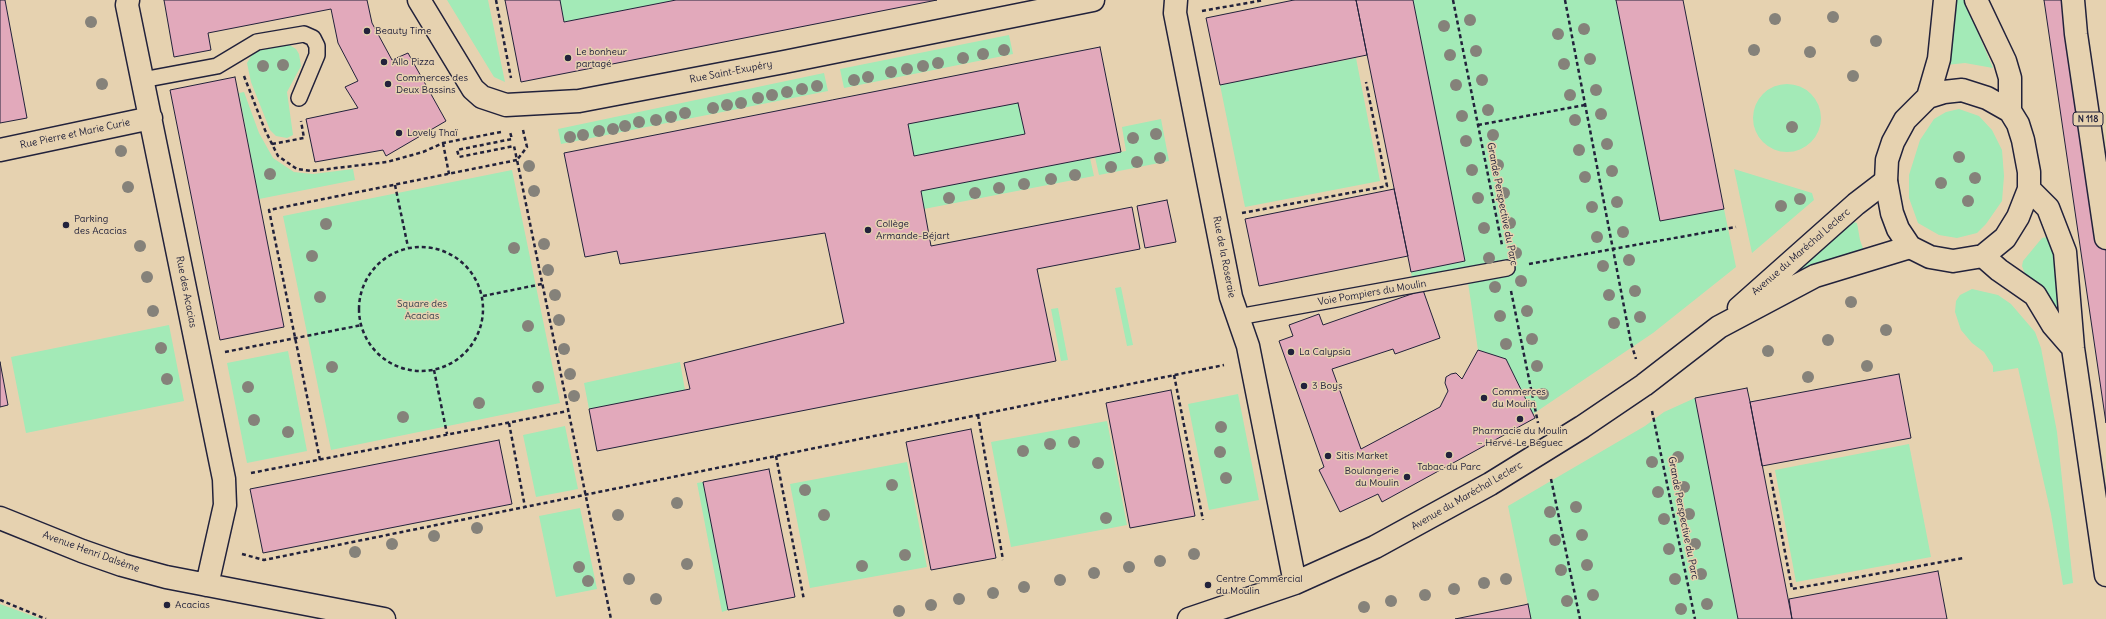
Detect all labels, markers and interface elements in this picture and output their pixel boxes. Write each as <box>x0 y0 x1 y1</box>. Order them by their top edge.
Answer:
place label: Beauty Time <box>375 25 431 37</box>
marker: Beauty Time <box>362 26 372 36</box>
place label: Le bonheur partagé <box>576 46 627 70</box>
marker: Le bonheur partagé <box>563 53 573 63</box>
place label: Allo Pizza <box>392 56 434 68</box>
marker: Allo Pizza <box>379 57 389 67</box>
street label: Rue Saint-Exupéry <box>689 58 773 86</box>
place label: Commerces des Deux Bassins <box>396 72 468 96</box>
marker: Commerces des Deux Bassins <box>383 79 393 89</box>
road number: N 118 <box>2073 112 2103 126</box>
street label: Rue Pierre et Marie Curie <box>19 116 131 152</box>
place label: Lovely Thaï <box>407 127 457 139</box>
marker: Lovely Thaï <box>394 128 404 138</box>
street label: Grande Perspective du Parc <box>1484 141 1520 267</box>
street label: Avenue du Maréchal Leclerc <box>1749 206 1853 298</box>
place label: Parking des Acacias <box>74 213 127 236</box>
street label: Rue de la Roseraie <box>1210 215 1238 299</box>
place label: Collège Armande-Béjart <box>876 218 950 242</box>
marker: Parking des Acacias <box>61 220 71 230</box>
marker: Collège Armande-Béjart <box>863 225 873 235</box>
street label: Rue des Acacias <box>173 255 199 329</box>
street label: Voie Pompiers du Moulin <box>1317 278 1427 308</box>
park label: Square des Acacias <box>397 298 447 322</box>
place label: La Calypsia <box>1299 346 1351 358</box>
marker: La Calypsia <box>1286 347 1296 357</box>
place label: 3 Boys <box>1312 380 1342 392</box>
marker: 3 Boys <box>1299 381 1309 391</box>
place label: Commerces du Moulin <box>1492 386 1546 410</box>
marker: Commerces du Moulin <box>1479 393 1489 403</box>
marker: Pharmacie du Moulin – Hervé-Le Beguec <box>1515 414 1525 424</box>
place label: Pharmacie du Moulin – Hervé-Le Beguec <box>1473 425 1567 448</box>
place label: Sitis Market <box>1336 450 1388 462</box>
marker: Tabac du Parc <box>1444 450 1454 460</box>
marker: Sitis Market <box>1323 451 1333 461</box>
street label: Grande Perspective du Parc <box>1665 455 1701 581</box>
street label: Avenue du Maréchal Leclerc <box>1409 459 1525 533</box>
place label: Tabac du Parc <box>1417 461 1481 473</box>
place label: Boulangerie du Moulin <box>1345 465 1399 488</box>
marker: Boulangerie du Moulin <box>1402 472 1412 482</box>
street label: Avenue Henri Dalsème <box>41 529 141 575</box>
place label: Centre Commercial du Moulin <box>1216 573 1303 596</box>
marker: Centre Commercial du Moulin <box>1203 580 1213 590</box>
place label: Acacias <box>175 599 210 611</box>
marker: Acacias <box>162 600 172 610</box>

